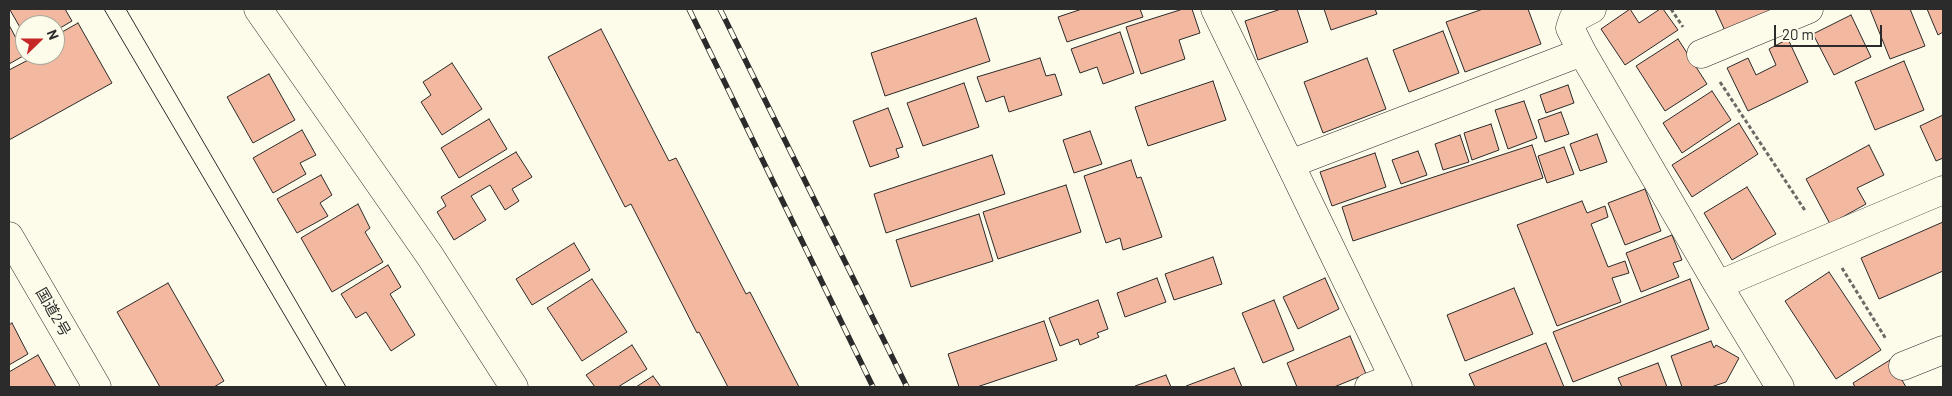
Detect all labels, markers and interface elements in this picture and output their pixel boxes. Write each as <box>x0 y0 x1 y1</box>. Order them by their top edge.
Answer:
north arrow <box>15 15 65 65</box>
scale bar <box>1777 15 1884 47</box>
text: 20 m <box>1782 25 1814 43</box>
text: N <box>44 27 63 42</box>
street label: 国道2号 <box>32 285 74 339</box>

